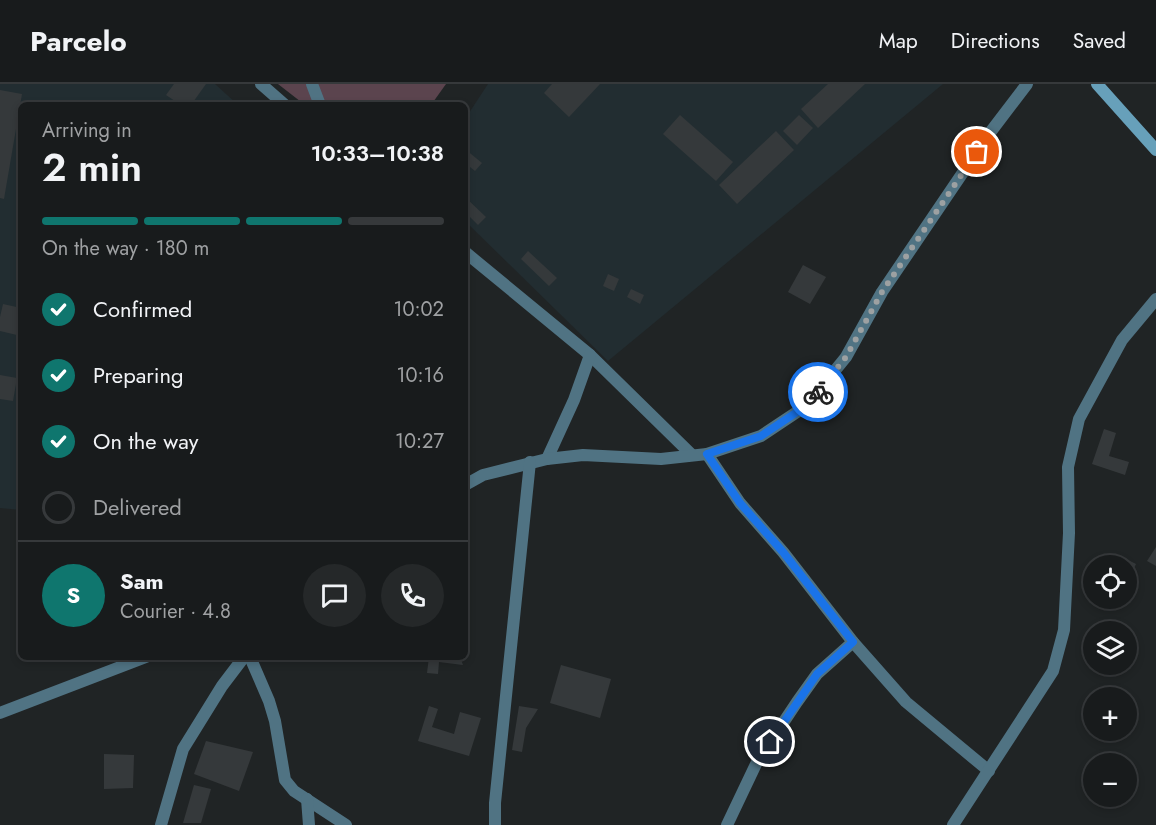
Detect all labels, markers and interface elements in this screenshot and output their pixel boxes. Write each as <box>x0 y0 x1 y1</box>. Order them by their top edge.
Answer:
text: Parcelo <box>30 21 127 62</box>
text: Map <box>879 26 918 56</box>
text: Directions <box>951 26 1040 56</box>
text: Saved <box>1073 26 1126 56</box>
text: Arriving in <box>42 116 132 145</box>
pin <box>951 126 1002 177</box>
icon: bag <box>960 135 993 168</box>
text: 10:33–10:38 <box>311 137 444 169</box>
text: 2 min <box>42 139 142 196</box>
text: On the way · 180 m <box>42 234 209 263</box>
icon: check <box>42 293 75 326</box>
text: Confirmed <box>93 293 192 325</box>
text: 10:02 <box>394 295 444 324</box>
icon: check <box>42 359 75 392</box>
text: Preparing <box>93 359 184 391</box>
text: 10:16 <box>396 361 444 390</box>
courier <box>788 362 848 422</box>
icon: bike <box>802 376 835 409</box>
icon: check <box>42 425 75 458</box>
text: On the way <box>93 425 198 457</box>
text: 10:27 <box>395 427 444 456</box>
text: Delivered <box>93 491 182 523</box>
map controls <box>1083 555 1137 807</box>
button: locate <box>1083 555 1137 609</box>
button: chat <box>303 564 366 627</box>
button: phone <box>381 564 444 627</box>
text: Sam <box>120 565 164 597</box>
text: S <box>67 579 80 611</box>
text: Courier · 4.8 <box>120 597 231 626</box>
button: layers <box>1083 621 1137 675</box>
button: + <box>1083 687 1137 741</box>
pin <box>744 716 795 767</box>
icon: home <box>753 725 786 758</box>
button: − <box>1083 753 1137 807</box>

